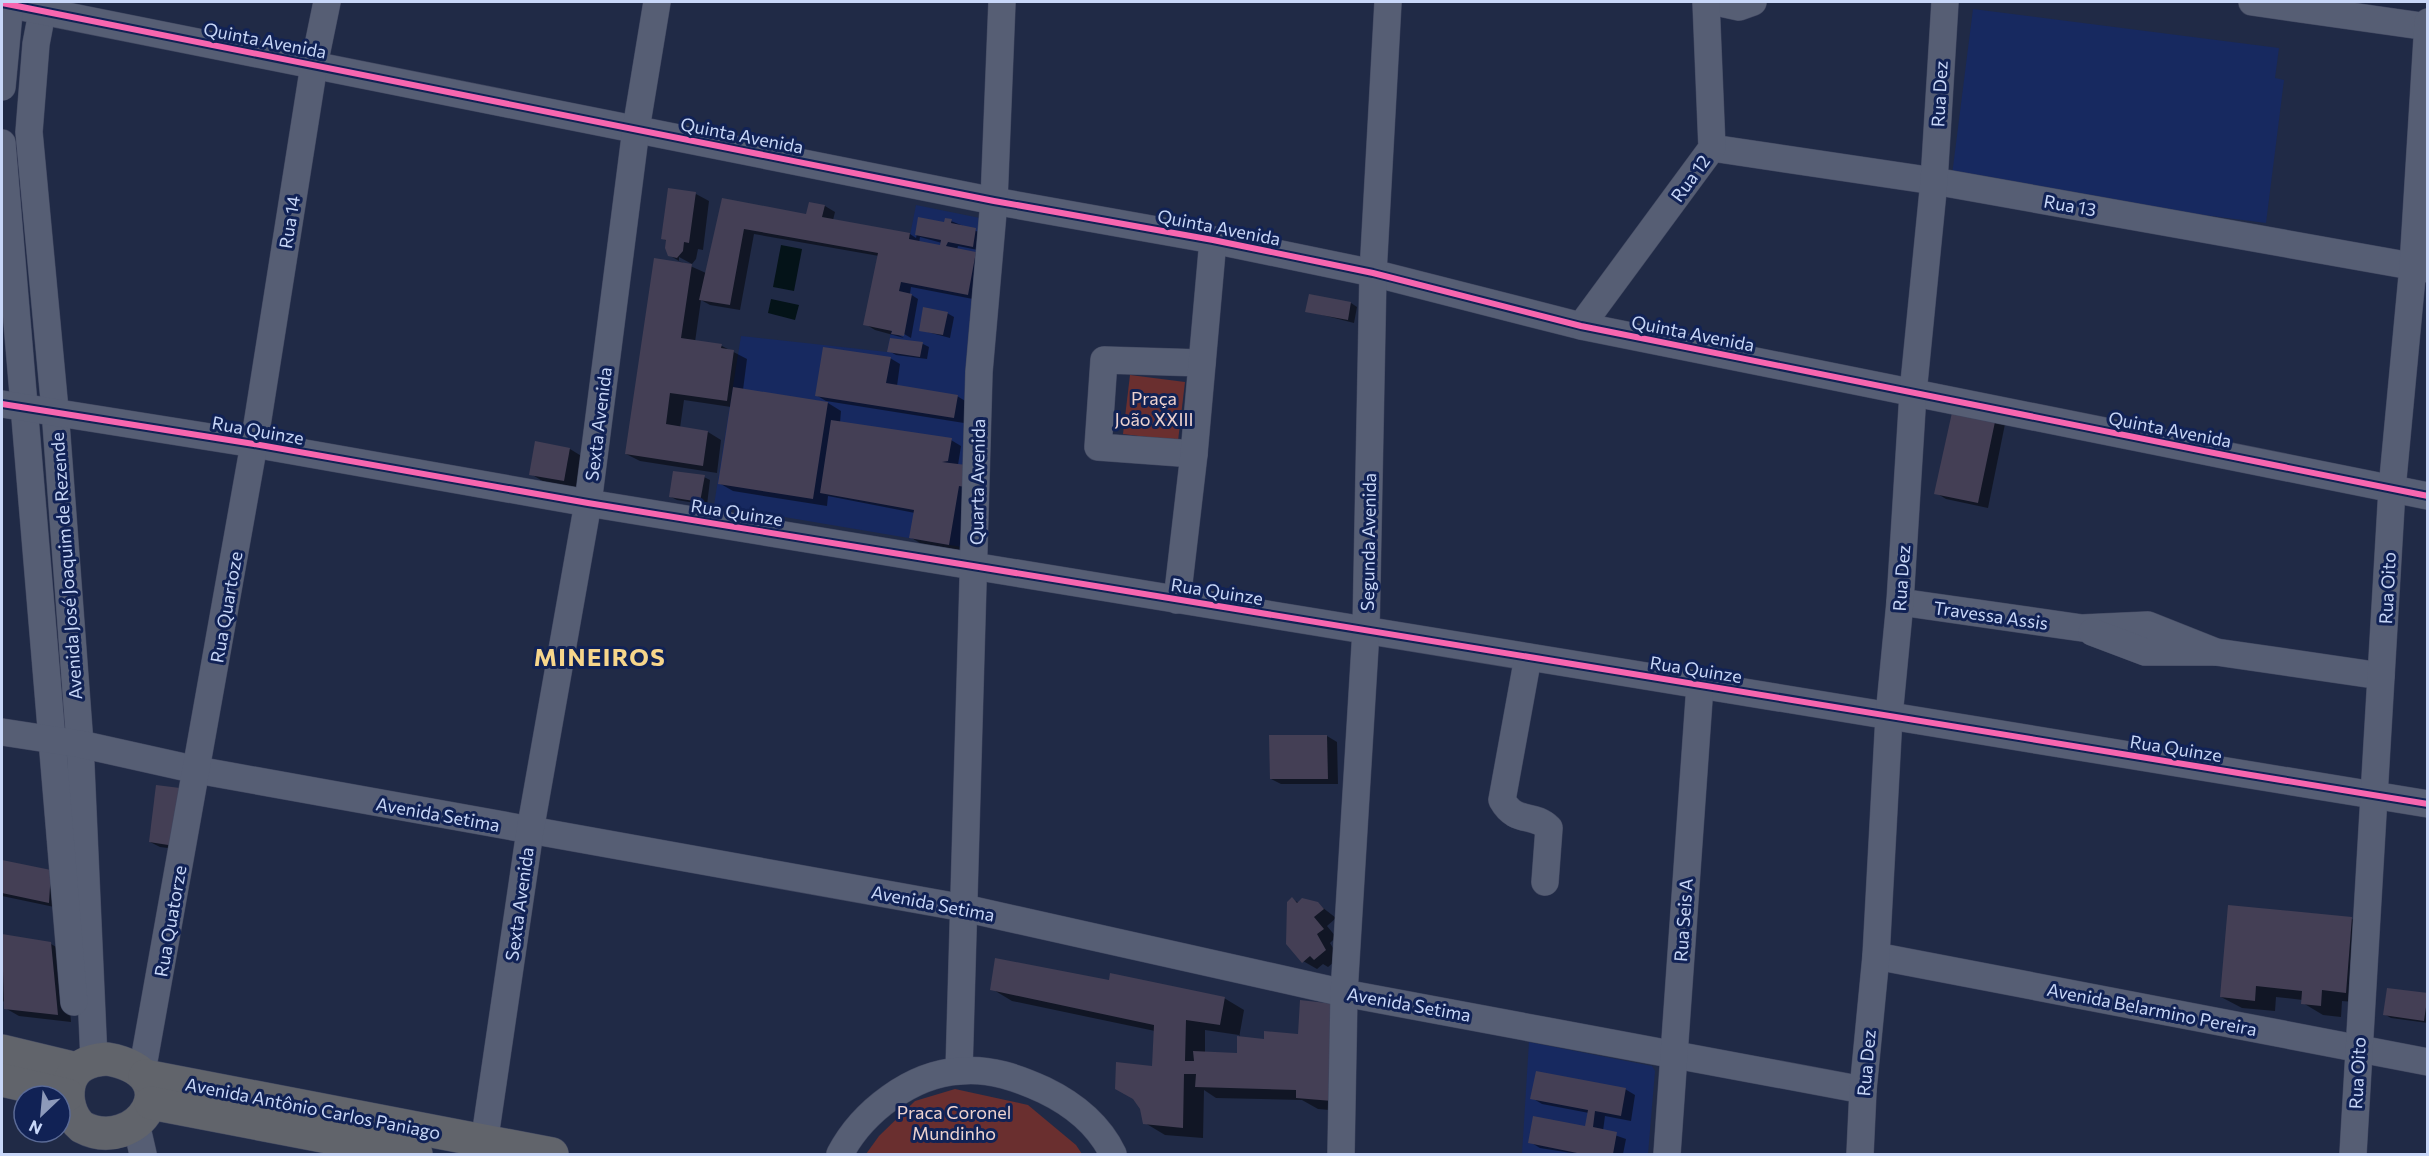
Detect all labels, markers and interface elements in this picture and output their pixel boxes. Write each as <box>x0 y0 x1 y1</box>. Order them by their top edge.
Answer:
street label: Quinta Avenida <box>202 17 328 63</box>
street label: Rua Dez <box>1926 60 1952 128</box>
street label: Quinta Avenida <box>679 112 805 158</box>
street label: Rua 12 <box>1666 150 1714 206</box>
street label: Rua 13 <box>2042 190 2098 220</box>
street label: Rua 14 <box>274 194 304 250</box>
street label: Quinta Avenida <box>1156 204 1282 250</box>
street label: Quinta Avenida <box>1630 310 1756 356</box>
street label: Sexta Avenida <box>580 366 616 482</box>
park label: Praça João XXIII <box>1114 387 1194 430</box>
street label: Quinta Avenida <box>2107 406 2233 452</box>
street label: Rua Quinze <box>210 411 306 449</box>
street label: Quarta Avenida <box>965 419 989 545</box>
street label: Avenida José Joaquim de Rezende <box>46 432 86 700</box>
street label: Segunda Avenida <box>1356 473 1380 611</box>
street label: Rua Quinze <box>689 494 785 530</box>
street label: Rua Dez <box>1888 544 1914 612</box>
street label: Rua Quartoze <box>205 550 247 664</box>
street label: Rua Oito <box>2374 551 2400 625</box>
street label: Rua Quinze <box>1169 573 1265 609</box>
street label: Travessa Assis <box>1932 596 2050 634</box>
district label: MINEIROS <box>534 642 666 671</box>
street label: Rua Quinze <box>1648 651 1744 687</box>
street label: Rua Quinze <box>2128 730 2224 766</box>
street label: Avenida Setima <box>374 792 502 836</box>
street label: Sexta Avenida <box>500 846 538 962</box>
street label: Rua Quatorze <box>149 864 191 978</box>
street label: Rua Seis A <box>1669 878 1697 962</box>
street label: Avenida Setima <box>869 880 997 926</box>
street label: Avenida Belarmino Pereira <box>2045 978 2259 1040</box>
street label: Avenida Setima <box>1345 982 1473 1026</box>
street label: Rua Dez <box>1852 1029 1880 1097</box>
street label: Rua Oito <box>2344 1036 2370 1110</box>
street label: Avenida Antônio Carlos Paniago <box>184 1072 442 1144</box>
north arrow <box>12 1084 72 1144</box>
park label: Praca Coronel Mundinho <box>897 1101 1011 1144</box>
text: N <box>26 1117 45 1139</box>

